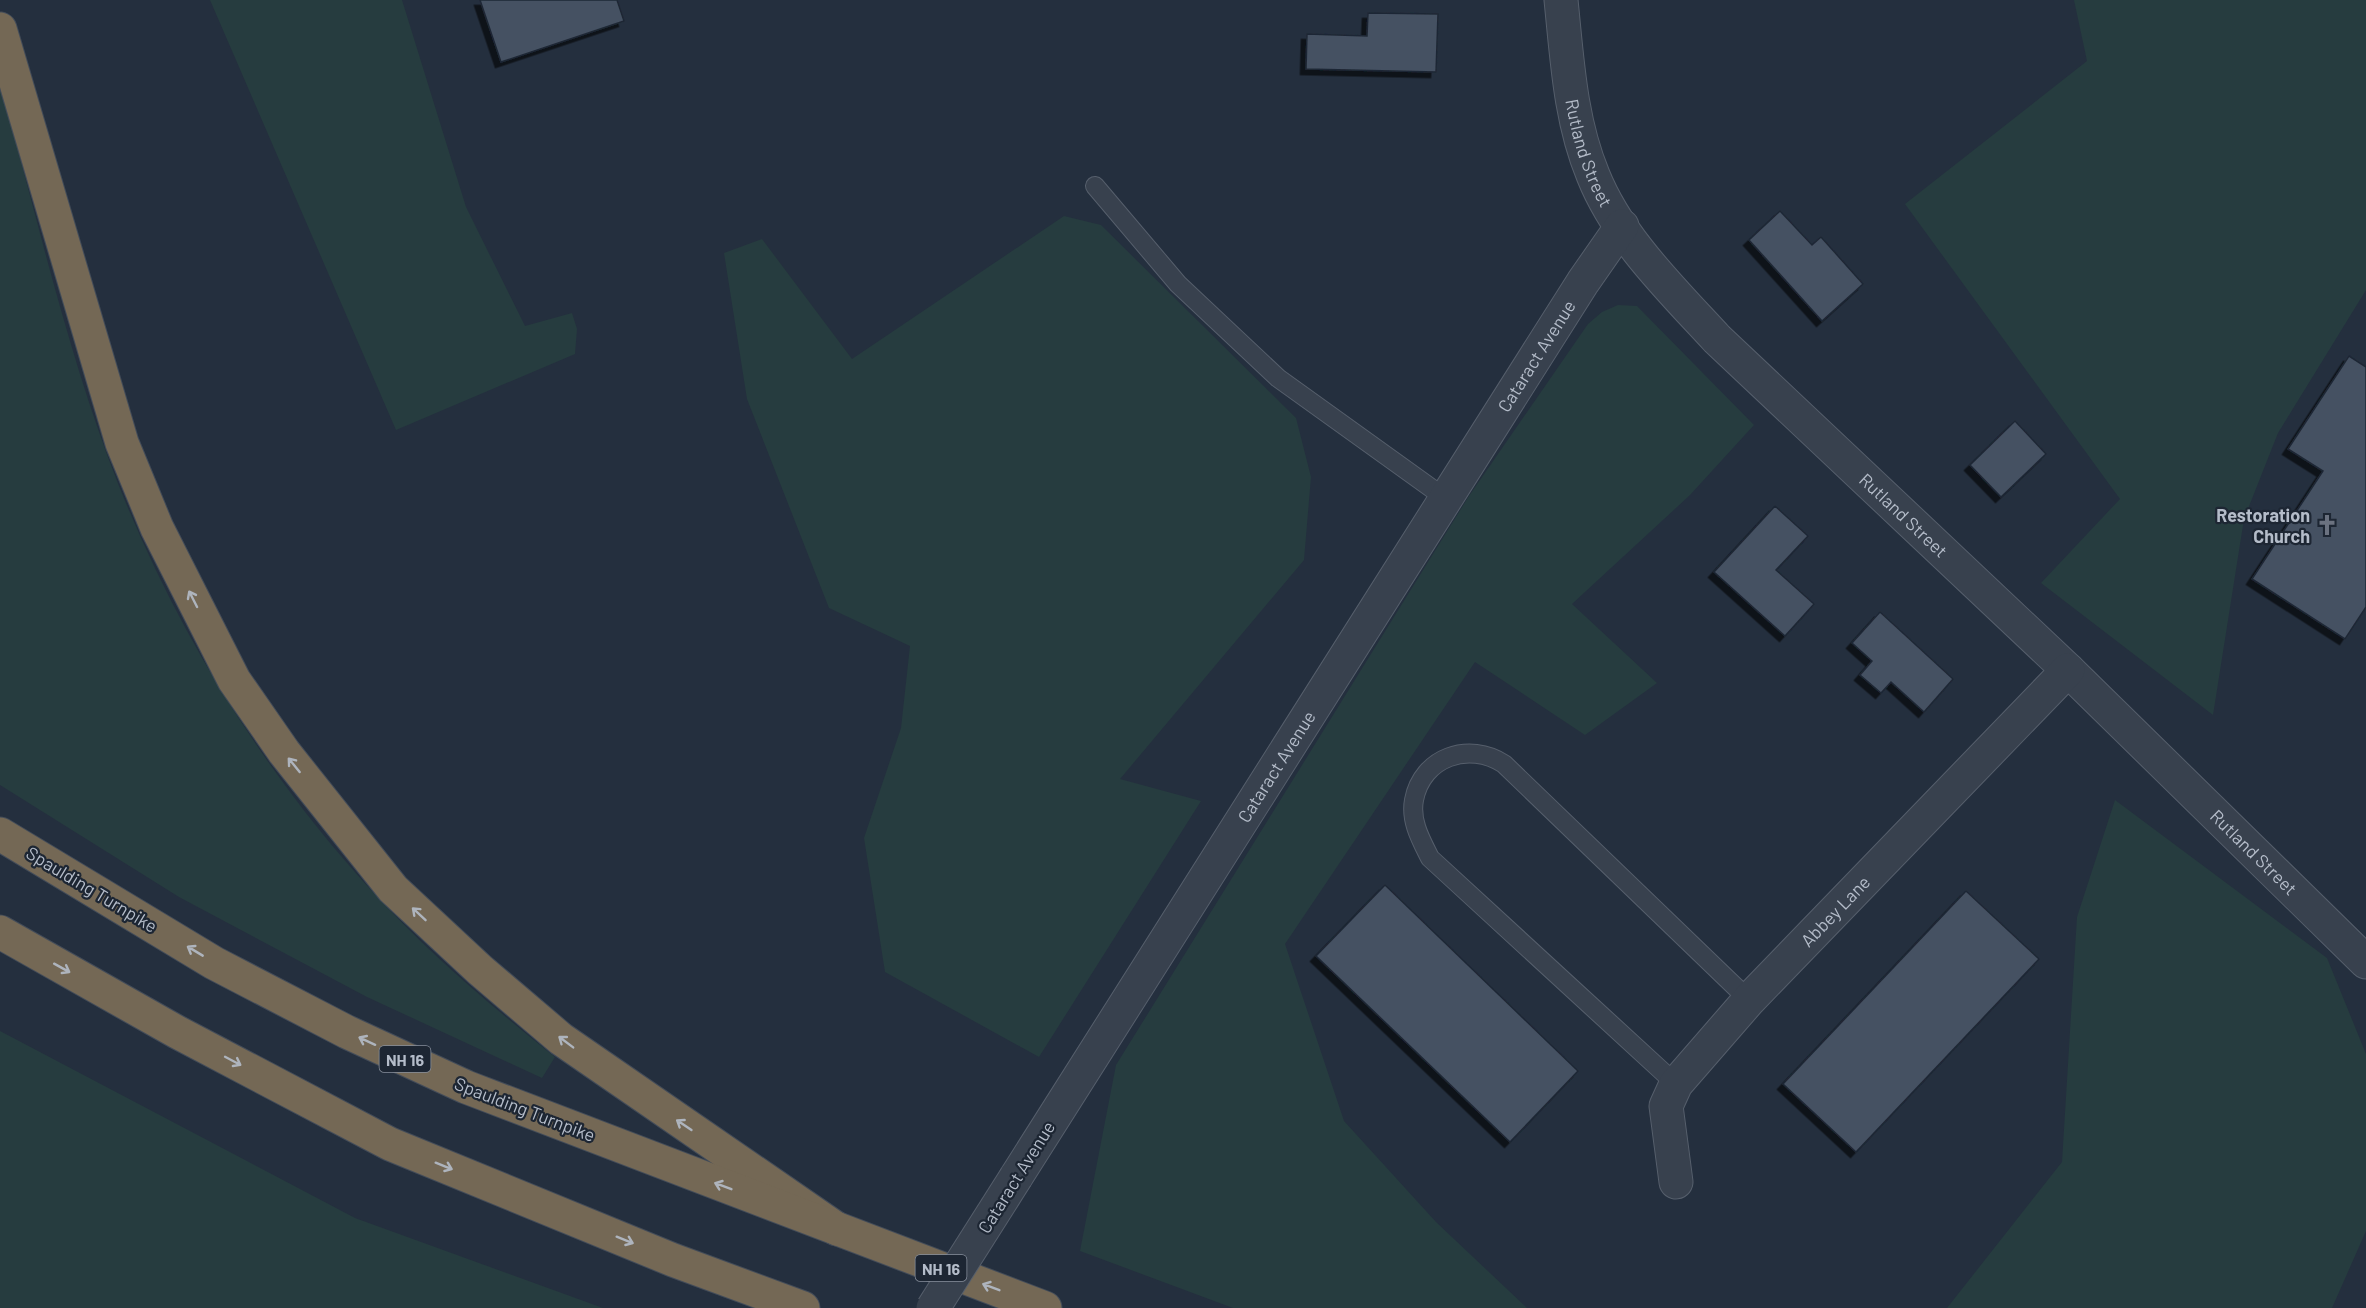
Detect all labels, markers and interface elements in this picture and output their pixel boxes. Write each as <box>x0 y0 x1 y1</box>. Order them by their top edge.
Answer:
street label: Rutland Street <box>1561 97 1617 211</box>
street label: Cataract Avenue <box>1493 296 1580 416</box>
street label: Rutland Street <box>1855 468 1952 562</box>
place label: Restoration Church <box>2216 504 2310 547</box>
church icon: Restoration Church <box>2315 513 2339 537</box>
one-way arrow <box>187 590 198 608</box>
street label: Cataract Avenue <box>1232 706 1320 827</box>
one-way arrow <box>287 757 300 773</box>
street label: Rutland Street <box>2206 805 2302 899</box>
street label: Spaulding Turnpike <box>22 841 162 937</box>
street label: Abbey Lane <box>1796 871 1874 951</box>
one-way arrow <box>412 907 427 921</box>
one-way arrow <box>187 945 204 957</box>
one-way arrow <box>54 962 71 974</box>
one-way arrow <box>359 1035 377 1047</box>
one-way arrow <box>558 1036 574 1049</box>
road number: NH 16 <box>380 1046 430 1072</box>
one-way arrow <box>224 1056 242 1067</box>
street label: Spaulding Turnpike <box>452 1072 598 1146</box>
street label: Cataract Avenue <box>973 1117 1059 1237</box>
one-way arrow <box>676 1119 693 1131</box>
one-way arrow <box>435 1161 453 1172</box>
one-way arrow <box>714 1179 733 1190</box>
one-way arrow <box>615 1235 634 1246</box>
road number: NH 16 <box>916 1255 966 1281</box>
one-way arrow <box>982 1281 1001 1292</box>

